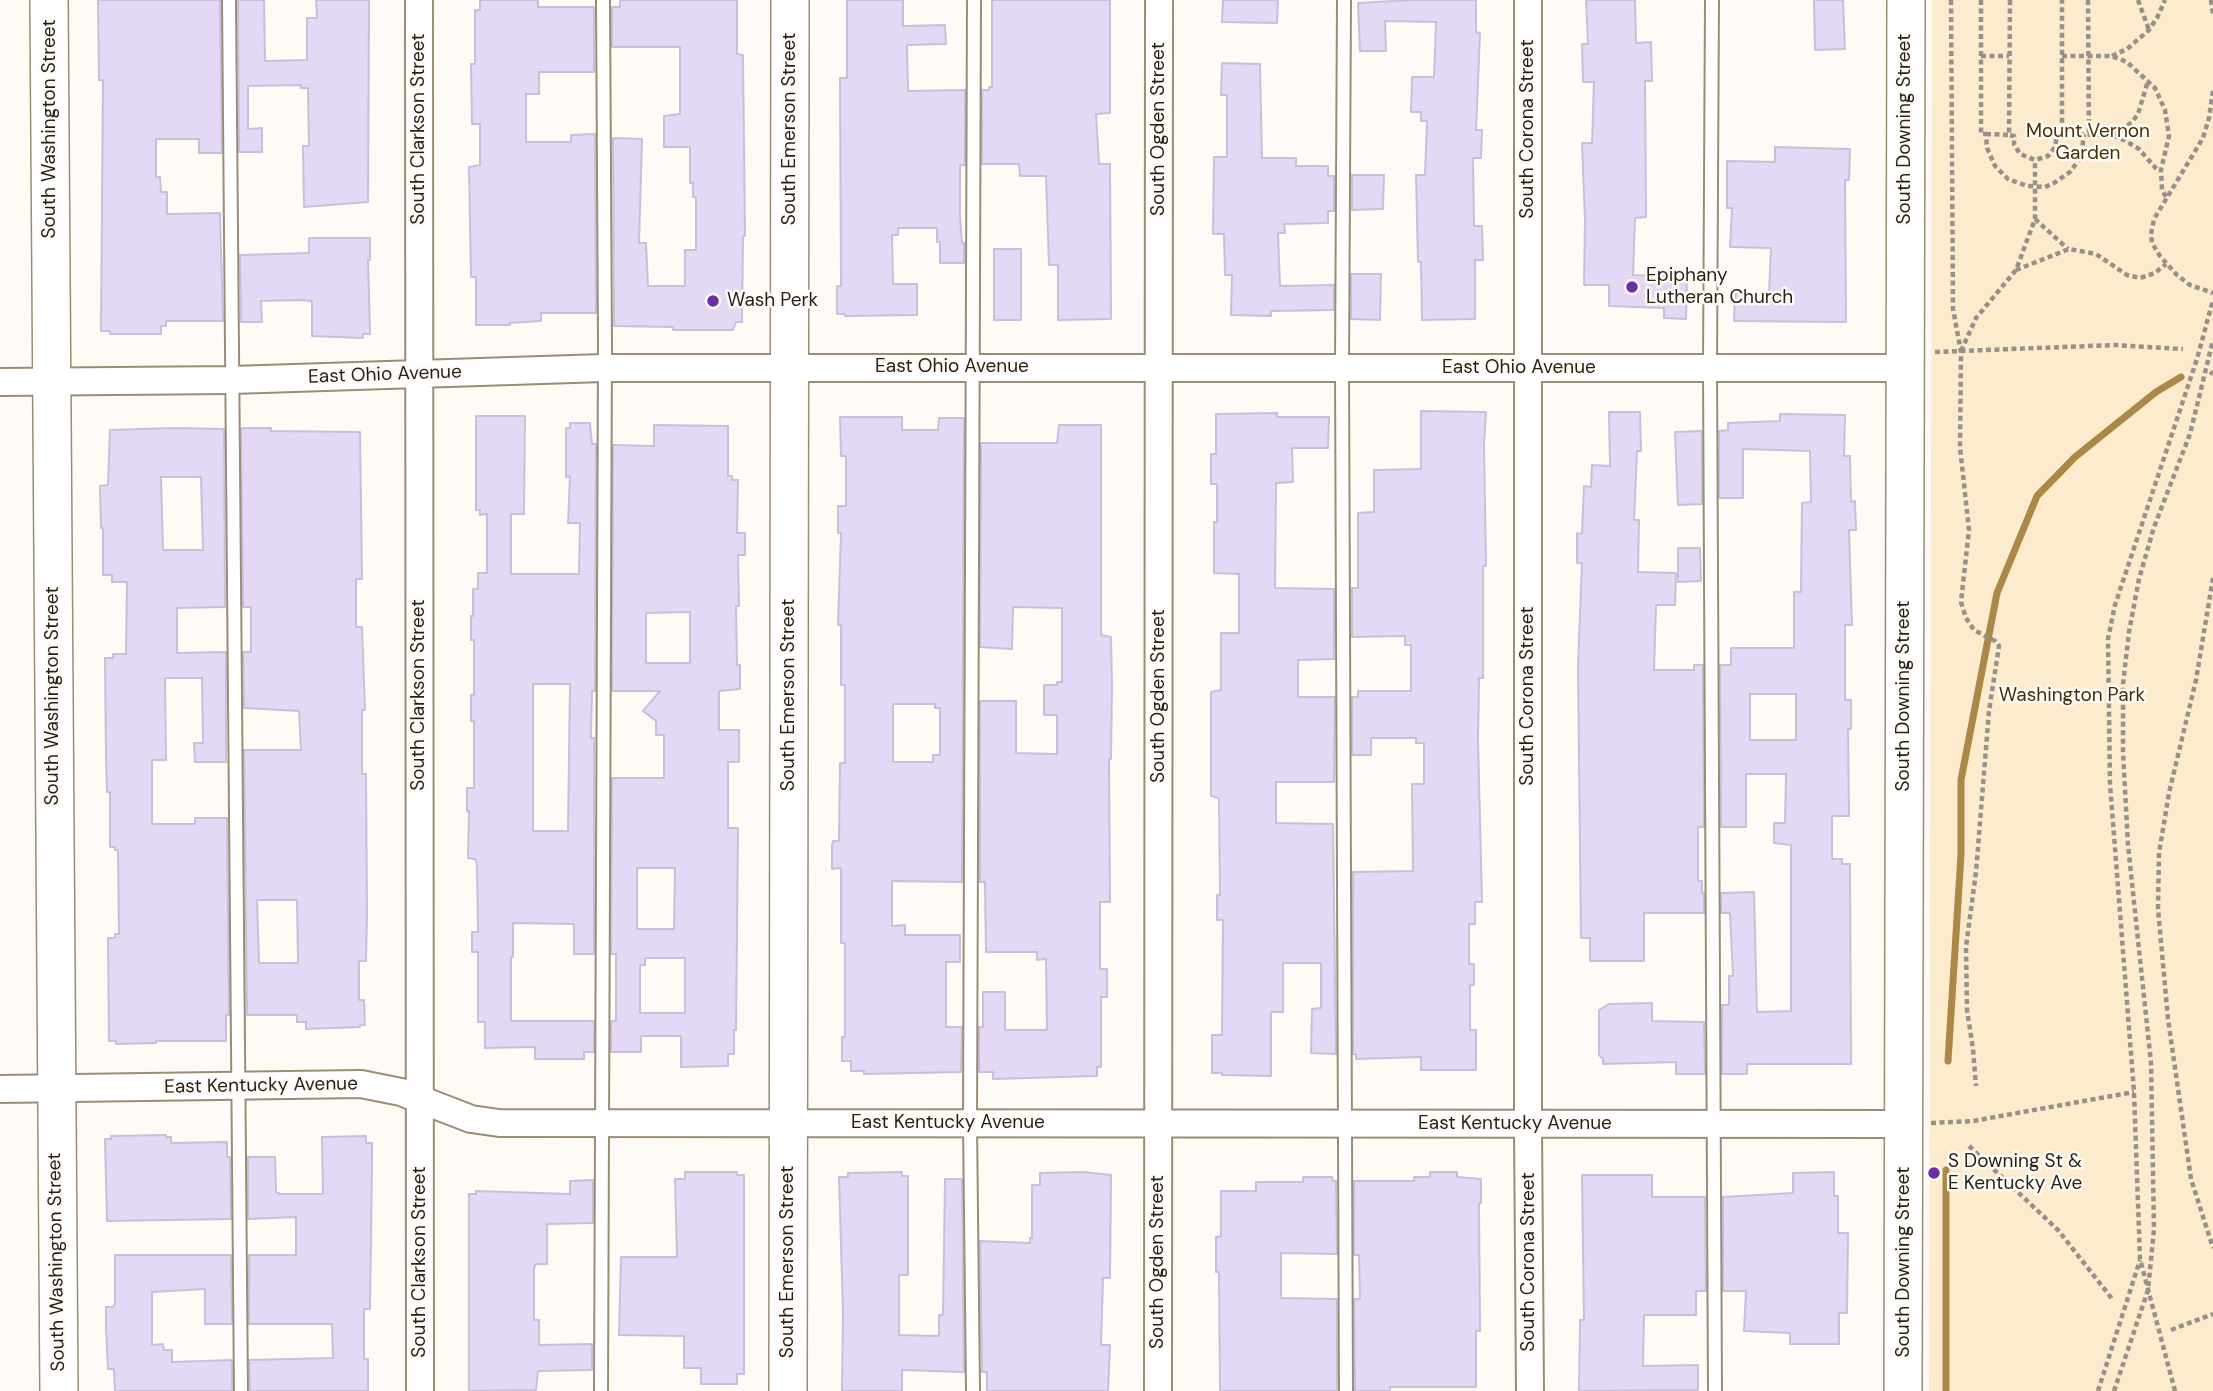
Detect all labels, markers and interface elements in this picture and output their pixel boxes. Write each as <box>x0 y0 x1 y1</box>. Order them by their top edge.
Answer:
street label: South Washington Street <box>39 19 61 239</box>
street label: South Clarkson Street <box>408 33 430 225</box>
street label: South Emerson Street <box>779 33 801 225</box>
street label: South Downing Street <box>1894 34 1916 224</box>
street label: South Corona Street <box>1517 39 1539 219</box>
street label: South Ogden Street <box>1148 42 1170 216</box>
park label: Mount Vernon Garden <box>2026 121 2150 165</box>
place label: Epiphany Lutheran Church <box>1646 265 1793 309</box>
marker: Epiphany Lutheran Church <box>1624 279 1640 295</box>
place label: Wash Perk <box>727 290 818 312</box>
marker: Wash Perk <box>705 293 721 309</box>
street label: East Ohio Avenue <box>875 356 1029 378</box>
street label: East Ohio Avenue <box>1442 357 1596 379</box>
street label: East Ohio Avenue <box>308 361 462 389</box>
street label: South Washington Street <box>42 586 64 806</box>
street label: South Clarkson Street <box>408 599 430 791</box>
street label: South Emerson Street <box>778 599 800 791</box>
street label: South Downing Street <box>1893 601 1915 791</box>
street label: South Corona Street <box>1517 606 1539 786</box>
street label: South Ogden Street <box>1148 609 1170 783</box>
park label: Washington Park <box>1999 685 2145 707</box>
street label: East Kentucky Avenue <box>164 1073 358 1099</box>
street label: East Kentucky Avenue <box>851 1112 1045 1134</box>
street label: East Kentucky Avenue <box>1418 1113 1612 1135</box>
place label: S Downing St & E Kentucky Ave <box>1948 1151 2082 1195</box>
street label: South Washington Street <box>44 1152 70 1372</box>
marker: S Downing St & E Kentucky Ave <box>1926 1165 1942 1181</box>
street label: South Clarkson Street <box>409 1166 431 1358</box>
street label: South Emerson Street <box>777 1166 799 1358</box>
street label: South Downing Street <box>1893 1167 1915 1357</box>
street label: South Corona Street <box>1518 1172 1540 1352</box>
street label: South Ogden Street <box>1147 1175 1169 1349</box>

